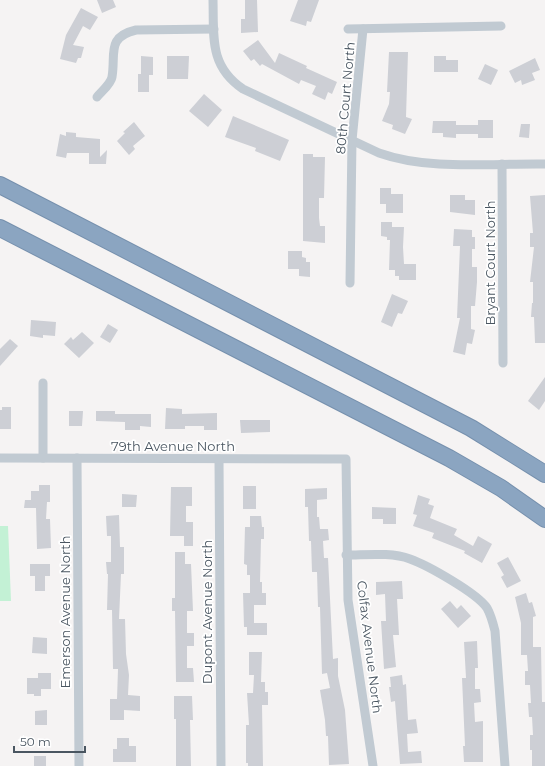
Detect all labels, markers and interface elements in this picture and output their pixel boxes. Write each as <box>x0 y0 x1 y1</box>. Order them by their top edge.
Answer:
street label: 80th Court North <box>332 41 358 155</box>
street label: Bryant Court North <box>482 201 498 325</box>
street label: 79th Avenue North <box>111 438 235 454</box>
street label: Emerson Avenue North <box>57 536 73 688</box>
street label: Dupont Avenue North <box>199 540 215 684</box>
street label: Colfax Avenue North <box>354 580 386 714</box>
scale bar <box>14 728 85 754</box>
text: 50 m <box>20 734 51 749</box>

